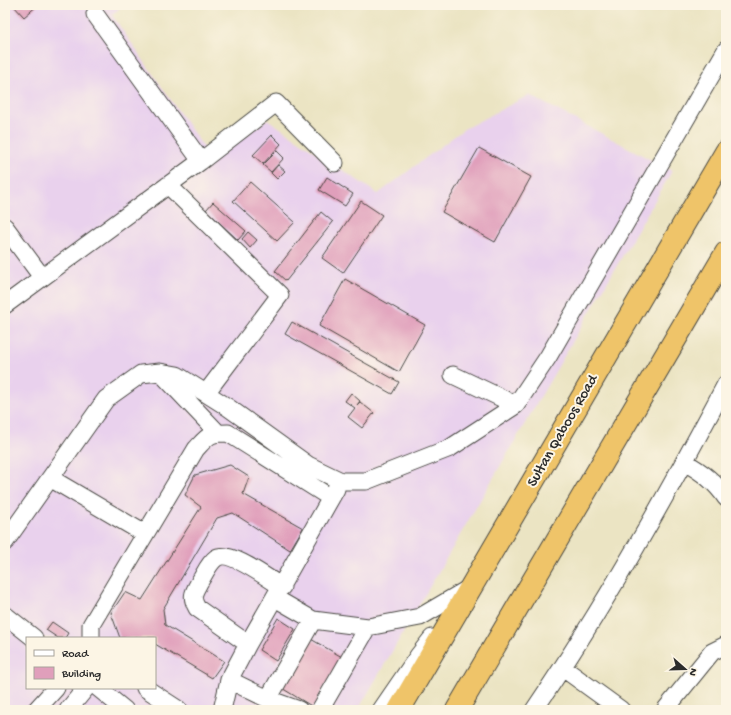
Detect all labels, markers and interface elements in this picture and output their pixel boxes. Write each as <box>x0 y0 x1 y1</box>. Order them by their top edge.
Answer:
street label: Sultan Qaboos Road <box>524 371 603 490</box>
legend <box>26 637 156 689</box>
text: Road <box>62 648 89 662</box>
north arrow <box>665 649 705 689</box>
text: N <box>686 666 699 677</box>
text: Building <box>61 668 101 682</box>

